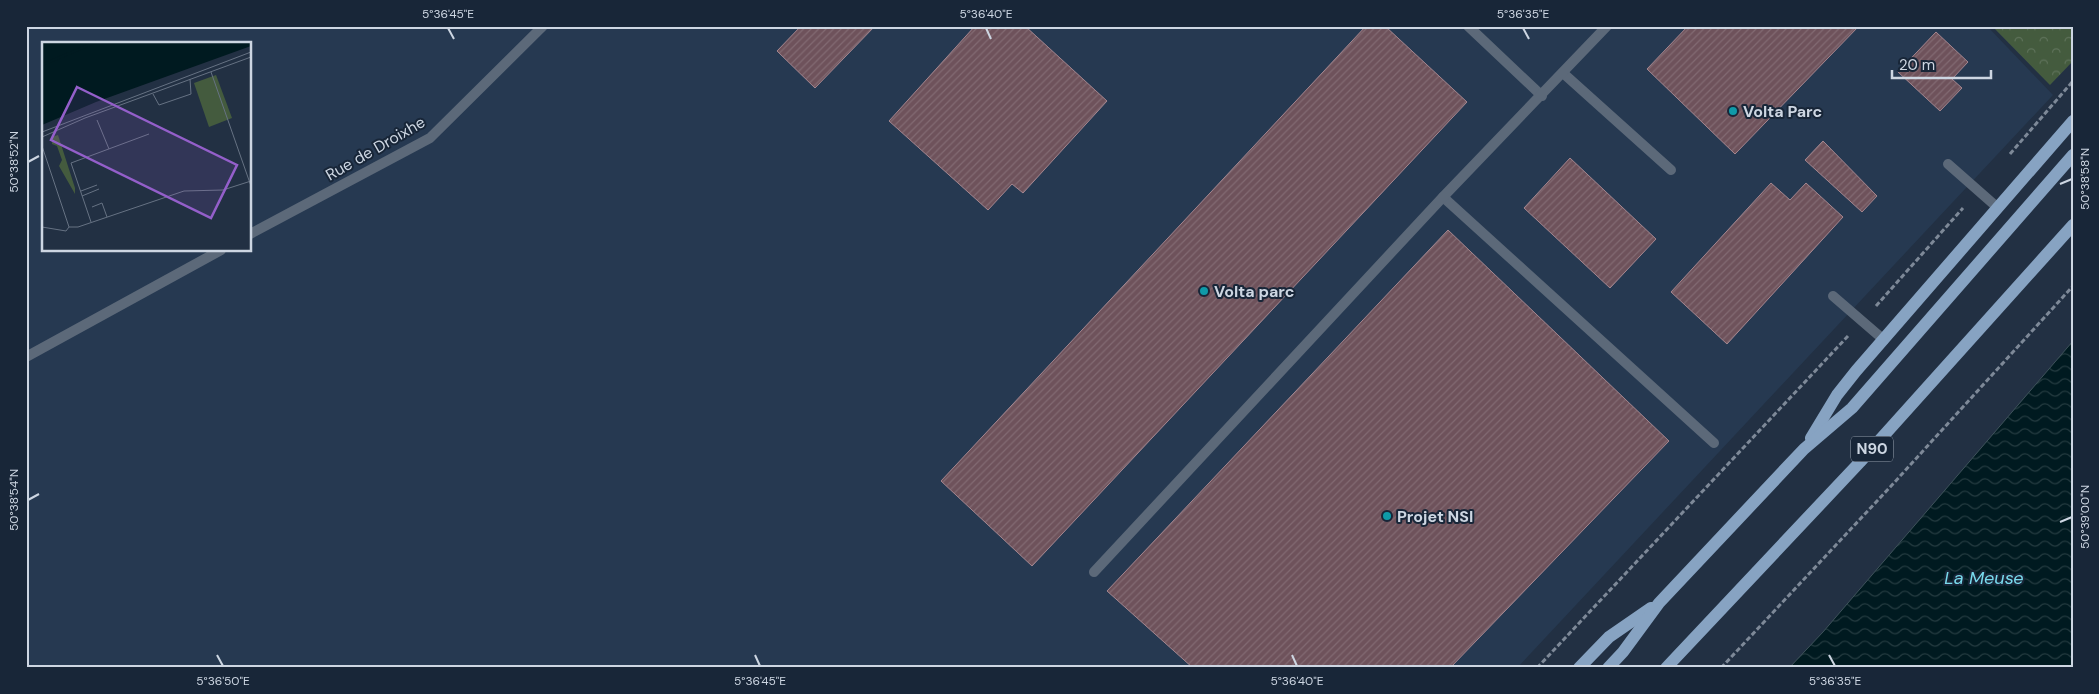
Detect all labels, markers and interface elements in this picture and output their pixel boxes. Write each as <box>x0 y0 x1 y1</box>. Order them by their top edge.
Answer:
text: 5°36'45"E <box>422 6 474 22</box>
text: 5°36'40"E <box>959 6 1013 22</box>
text: 5°36'35"E <box>1497 6 1549 22</box>
inset map <box>42 42 251 251</box>
scale bar <box>1892 48 1990 80</box>
text: 20 m <box>1899 55 1935 75</box>
place label: Volta Parc <box>1743 101 1822 122</box>
marker: Volta Parc <box>1727 105 1739 117</box>
street label: Rue de Droixhe <box>322 111 429 185</box>
text: 50°38'52"N <box>6 131 22 193</box>
text: 50°38'58"N <box>2077 148 2093 210</box>
place label: Volta parc <box>1214 281 1294 302</box>
marker: Volta parc <box>1198 285 1210 297</box>
road number: N90 <box>1851 436 1893 462</box>
text: 50°38'54"N <box>6 469 22 531</box>
text: 50°39'00"N <box>2077 485 2093 549</box>
place label: Projet NSI <box>1397 506 1473 527</box>
marker: Projet NSI <box>1381 510 1393 522</box>
water label: La Meuse <box>1944 566 2024 590</box>
text: 5°36'50"E <box>196 673 250 689</box>
text: 5°36'45"E <box>734 673 786 689</box>
text: 5°36'40"E <box>1270 673 1324 689</box>
text: 5°36'35"E <box>1809 673 1861 689</box>

